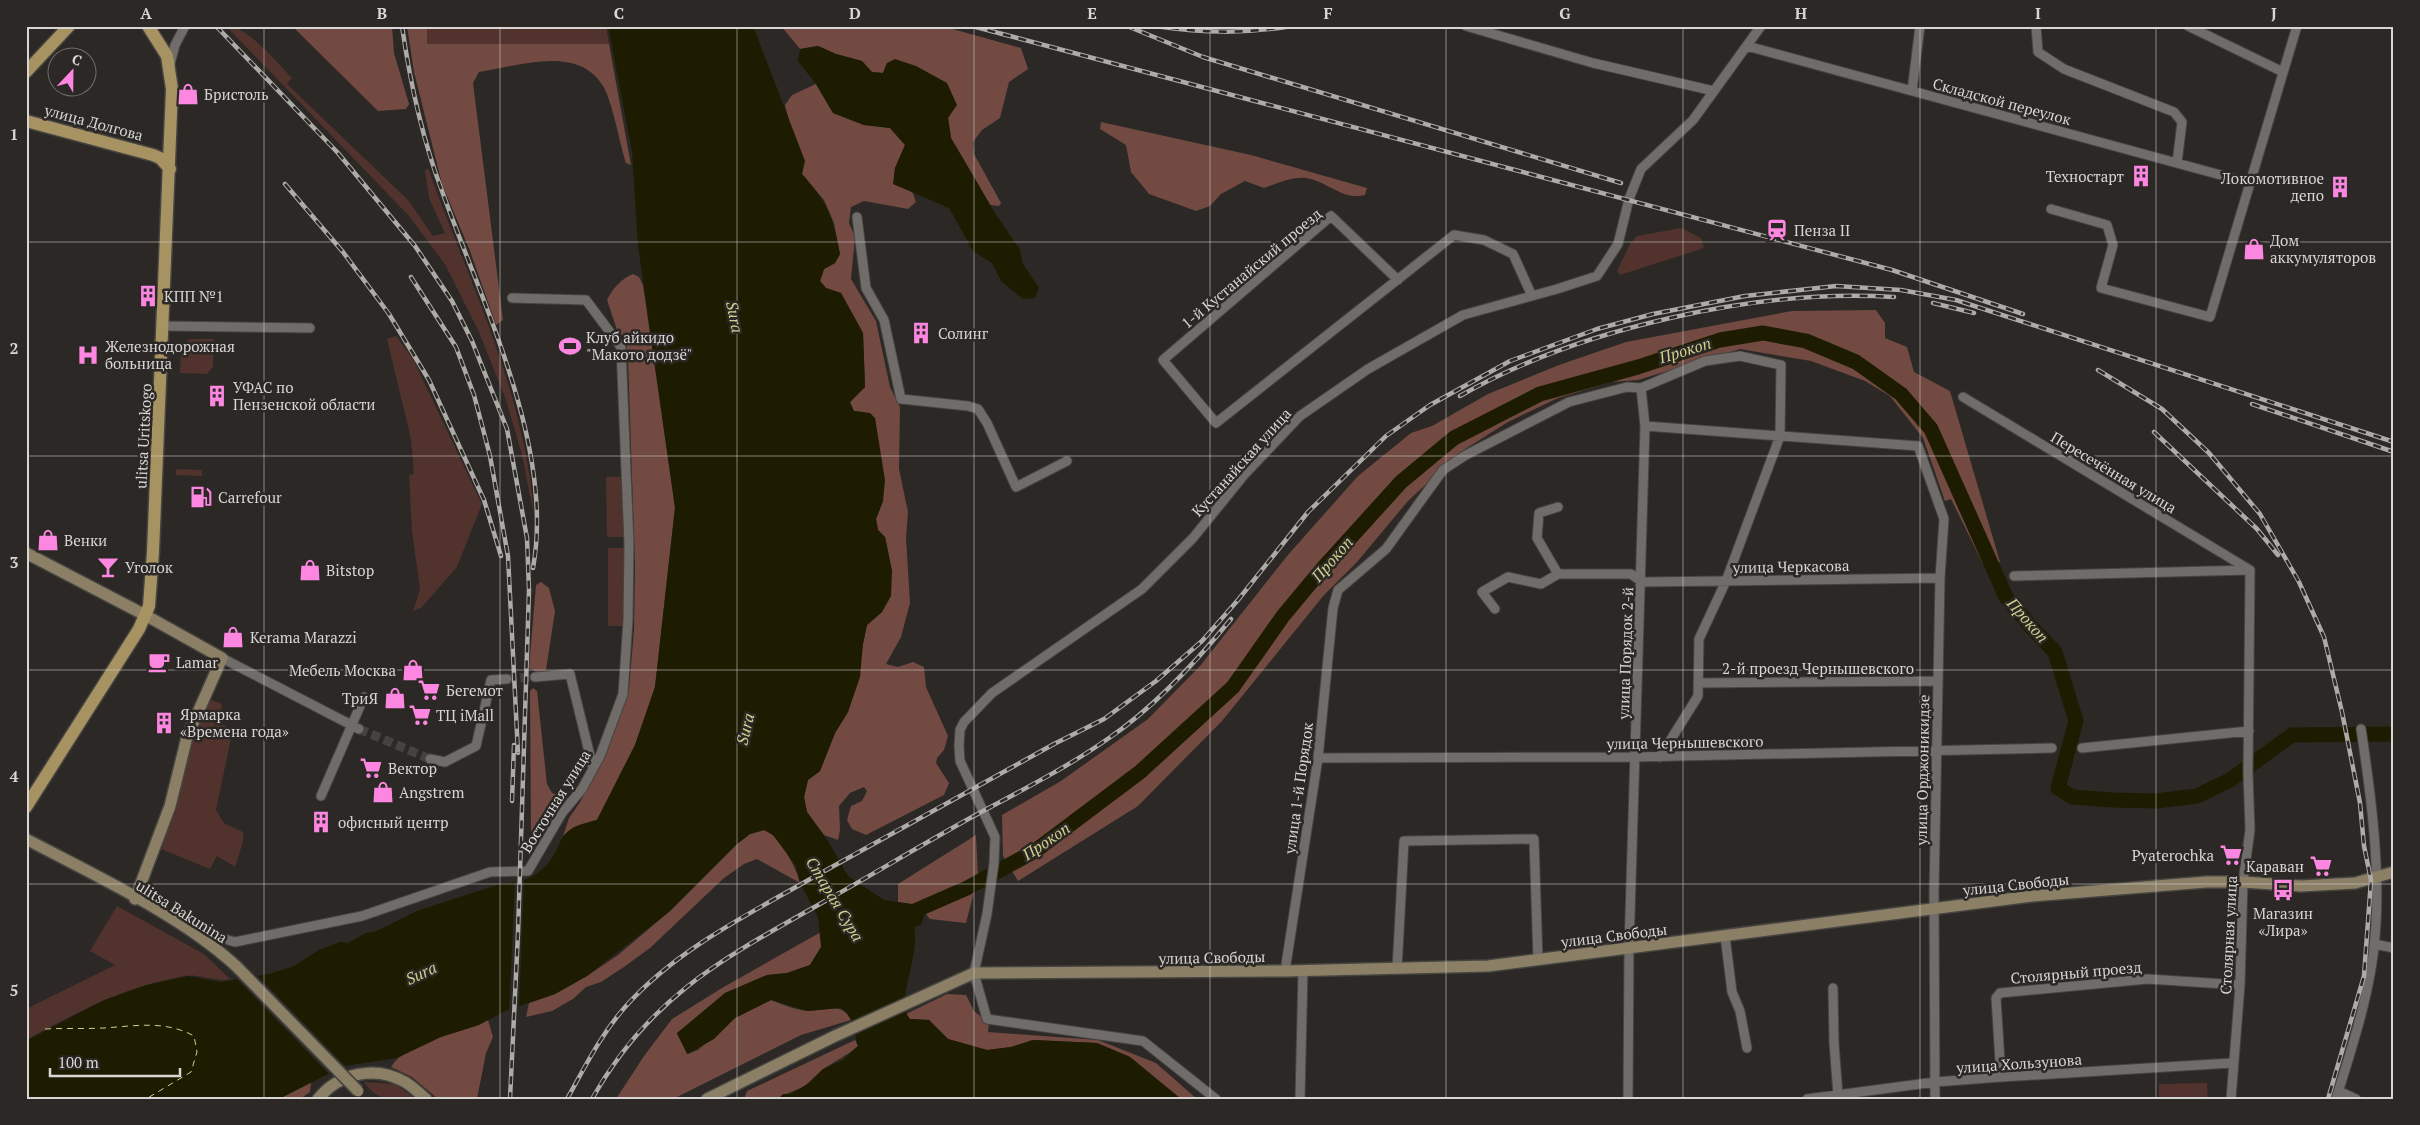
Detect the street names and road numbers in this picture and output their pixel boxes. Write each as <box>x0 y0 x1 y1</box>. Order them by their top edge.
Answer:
street label: Складской переулок <box>1931 73 2074 129</box>
street label: улица Долгова <box>42 99 146 145</box>
street label: 1-й Кустанайский проезд <box>1177 203 1326 333</box>
street label: ulitsa Uritskogo <box>130 383 156 489</box>
street label: Кустанайская улица <box>1187 403 1295 521</box>
street label: Пересечённая улица <box>2048 427 2181 518</box>
street label: улица Черкасова <box>1731 555 1850 577</box>
street label: улица Порядок 2-й <box>1613 586 1637 721</box>
street label: 2-й проезд Чернышевского <box>1722 658 1914 678</box>
street label: улица Орджоникидзе <box>1911 695 1933 846</box>
street label: улица 1-й Порядок <box>1279 720 1317 856</box>
street label: улица Чернышевского <box>1605 731 1764 753</box>
street label: Восточная улица <box>515 745 595 856</box>
street label: улица Свободы <box>1961 868 2070 900</box>
street label: ulitsa Bakunina <box>133 875 232 947</box>
street label: Столярная улица <box>2215 875 2241 995</box>
street label: улица Свободы <box>1559 919 1668 952</box>
street label: улица Свободы <box>1157 946 1266 968</box>
street label: Столярный проезд <box>2010 956 2143 988</box>
street label: улица Хользунова <box>1955 1049 2083 1077</box>

